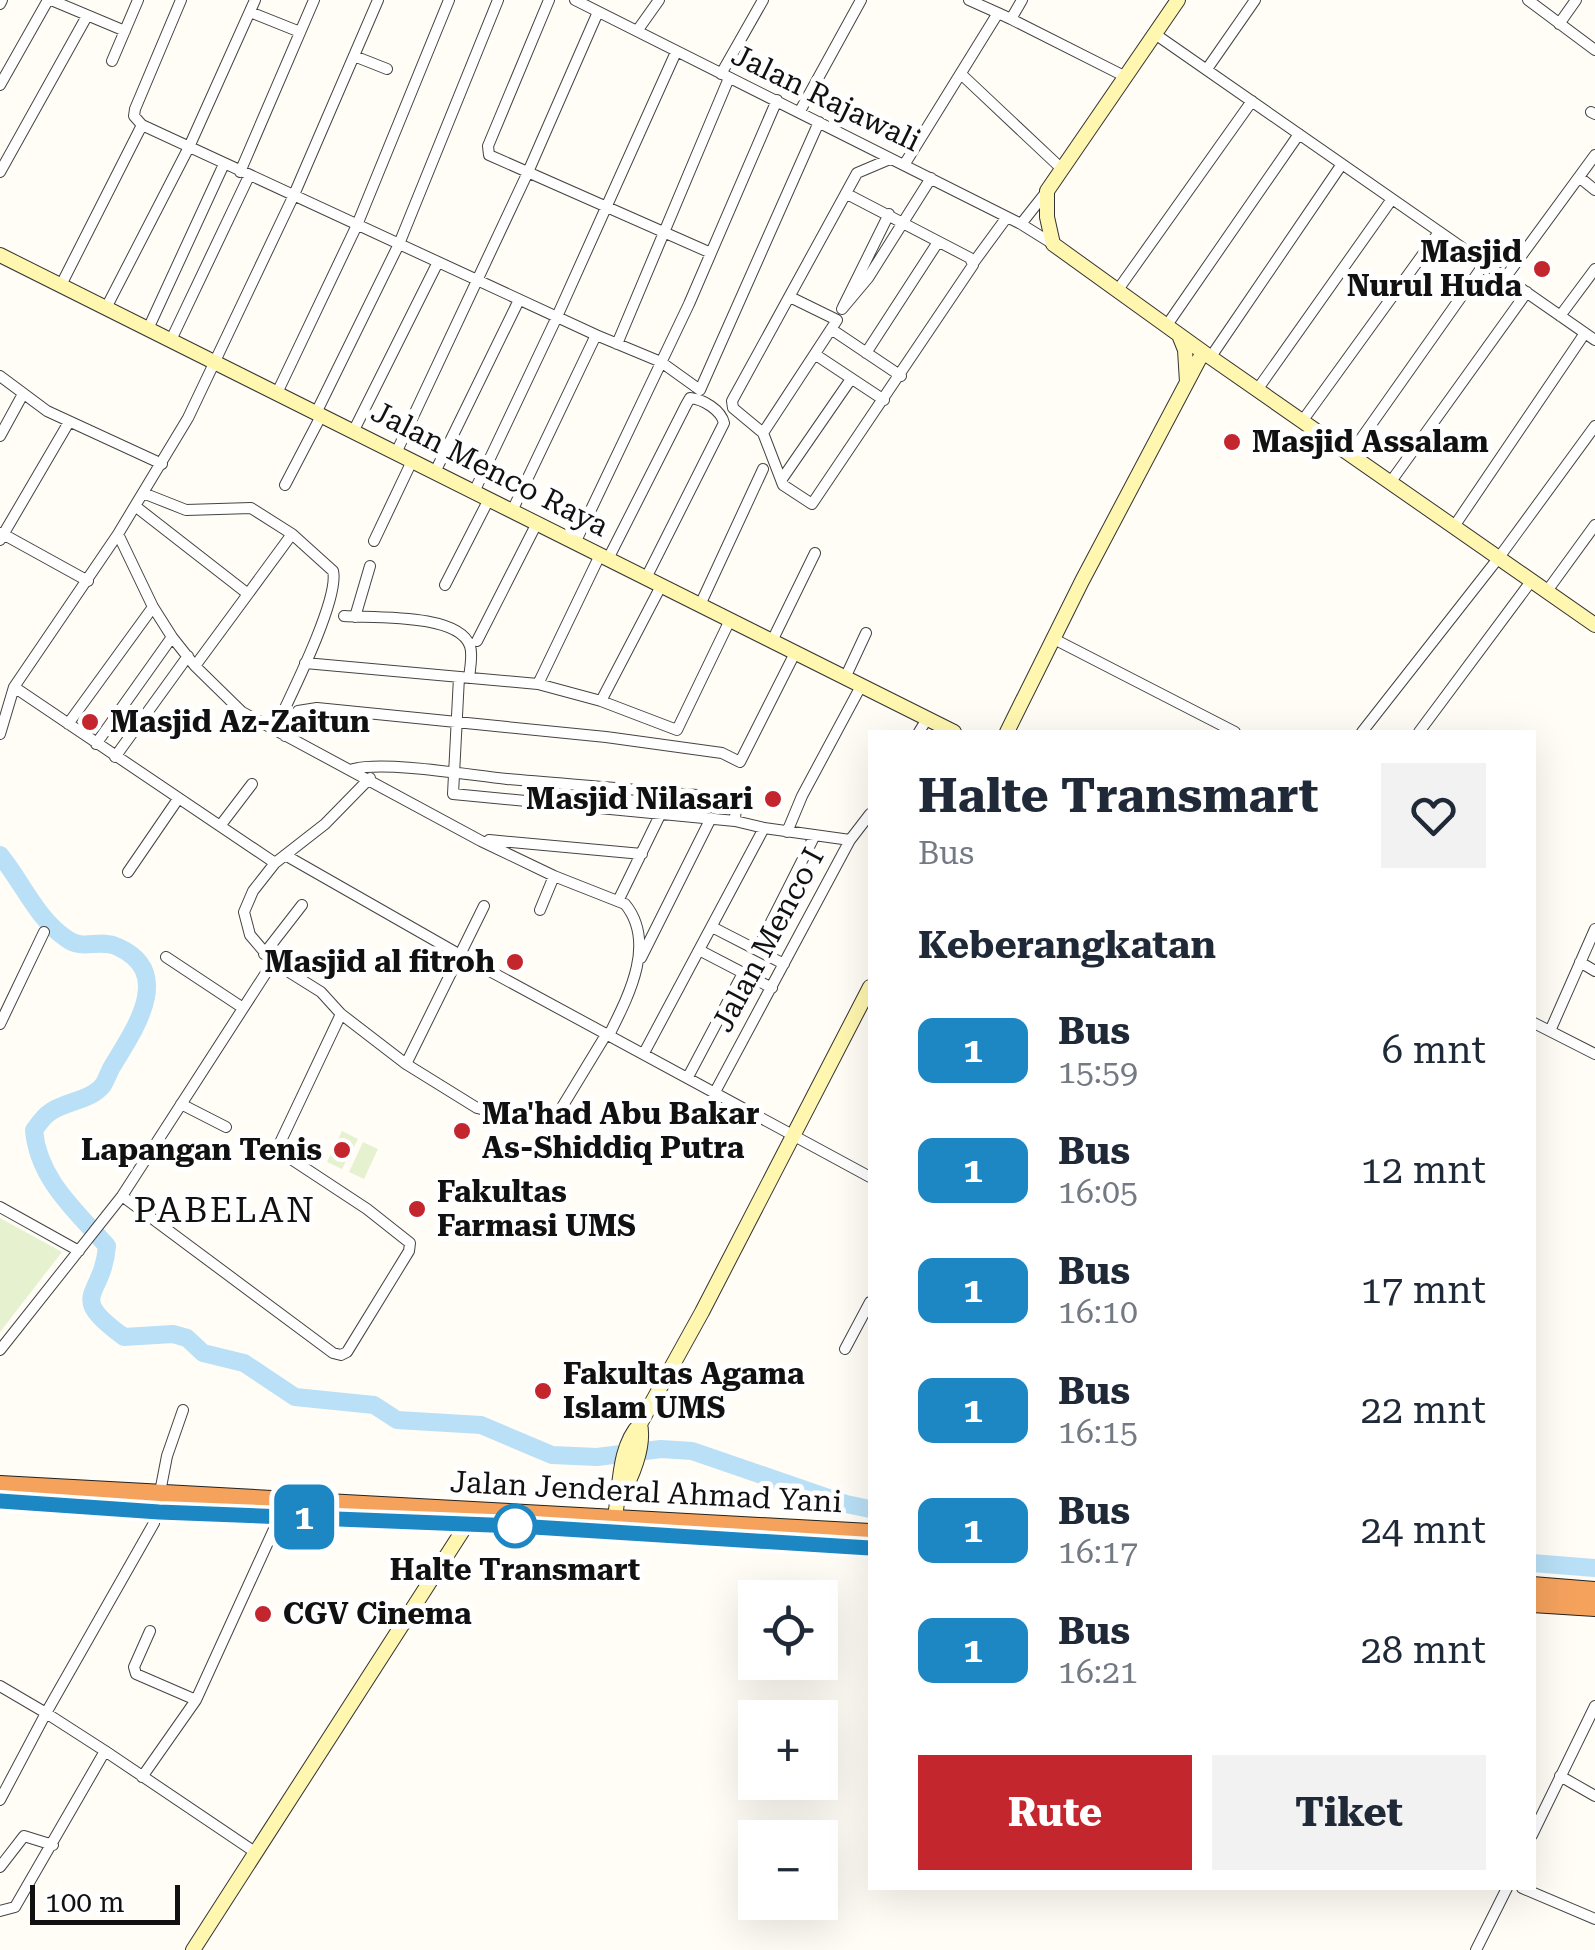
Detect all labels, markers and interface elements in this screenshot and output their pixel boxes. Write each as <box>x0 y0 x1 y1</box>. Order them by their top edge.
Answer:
street label: Jalan Rajawali <box>726 37 926 158</box>
place label: Masjid Nurul Huda <box>1347 234 1522 303</box>
marker: Masjid Nurul Huda <box>1531 258 1553 280</box>
street label: Jalan Menco Raya <box>366 394 615 543</box>
place label: Masjid Assalam <box>1252 424 1489 459</box>
marker: Masjid Assalam <box>1221 431 1243 453</box>
place label: Masjid Az-Zaitun <box>110 704 370 739</box>
marker: Masjid Az-Zaitun <box>79 711 101 733</box>
button: heart <box>1381 763 1486 868</box>
text: Halte Transmart <box>918 768 1319 824</box>
place label: Masjid Nilasari <box>526 781 753 816</box>
marker: Masjid Nilasari <box>762 788 784 810</box>
text: Bus <box>918 834 974 872</box>
street label: Jalan Menco I <box>704 842 831 1038</box>
text: Keberangkatan <box>918 923 1216 967</box>
place label: Masjid al fitroh <box>265 944 495 979</box>
marker: Masjid al fitroh <box>504 951 526 973</box>
text: Bus <box>1058 1009 1130 1053</box>
text: 6 mnt <box>1382 1028 1486 1072</box>
text: 1 <box>963 1030 983 1071</box>
text: 15:59 <box>1058 1053 1138 1091</box>
place label: Ma'had Abu Bakar As-Shiddiq Putra <box>482 1096 760 1165</box>
marker: Ma'had Abu Bakar As-Shiddiq Putra <box>451 1120 473 1142</box>
text: Bus <box>1058 1129 1130 1173</box>
place label: Lapangan Tenis <box>81 1132 322 1167</box>
marker: Lapangan Tenis <box>331 1139 353 1161</box>
text: 12 mnt <box>1360 1148 1486 1192</box>
text: 1 <box>963 1150 983 1191</box>
text: 16:05 <box>1058 1173 1138 1211</box>
place label: Fakultas Farmasi UMS <box>437 1174 636 1243</box>
district label: PABELAN <box>133 1190 317 1231</box>
marker: Fakultas Farmasi UMS <box>406 1198 428 1220</box>
text: Bus <box>1058 1249 1130 1293</box>
text: 17 mnt <box>1360 1268 1486 1312</box>
text: 1 <box>963 1270 983 1311</box>
text: 16:10 <box>1058 1293 1138 1331</box>
place label: Fakultas Agama Islam UMS <box>563 1356 805 1425</box>
text: Bus <box>1058 1369 1130 1413</box>
marker: Fakultas Agama Islam UMS <box>532 1380 554 1402</box>
text: 22 mnt <box>1360 1388 1486 1432</box>
text: 1 <box>963 1390 983 1431</box>
text: 16:15 <box>1058 1413 1138 1451</box>
street label: Jalan Jenderal Ahmad Yani <box>449 1464 843 1519</box>
line badge: 1 <box>272 1484 336 1550</box>
text: Bus <box>1058 1489 1130 1533</box>
text: 1 <box>294 1497 314 1538</box>
marker: Halte Transmart <box>494 1505 536 1547</box>
text: 24 mnt <box>1360 1508 1486 1552</box>
text: 1 <box>963 1510 983 1551</box>
text: 16:17 <box>1058 1533 1138 1571</box>
place label: Halte Transmart <box>390 1552 640 1587</box>
map controls <box>738 1580 838 1920</box>
button: locate <box>738 1580 838 1680</box>
place label: CGV Cinema <box>283 1596 472 1631</box>
marker: CGV Cinema <box>252 1603 274 1625</box>
text: Bus <box>1058 1609 1130 1653</box>
text: 28 mnt <box>1360 1628 1486 1672</box>
text: 1 <box>963 1630 983 1671</box>
text: 16:21 <box>1058 1653 1138 1691</box>
button: + <box>738 1700 838 1800</box>
button: Rute <box>918 1755 1192 1870</box>
button: Tiket <box>1212 1755 1486 1870</box>
button: − <box>738 1820 838 1920</box>
scale bar <box>30 1880 180 1924</box>
text: 100 m <box>45 1886 125 1919</box>

